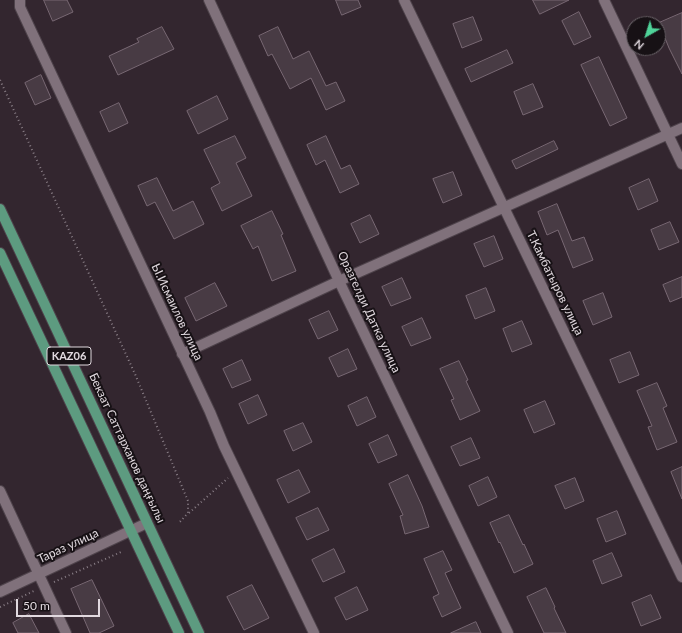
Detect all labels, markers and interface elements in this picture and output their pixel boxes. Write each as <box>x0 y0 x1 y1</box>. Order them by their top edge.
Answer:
north arrow <box>626 16 666 56</box>
text: N <box>631 37 646 53</box>
street label: Т.Камбатыров улица <box>523 228 587 338</box>
street label: Оразгелди Датка улица <box>335 249 403 375</box>
street label: Ы.Исмаилов улица <box>148 261 206 363</box>
road number: KАZ06 <box>47 347 91 365</box>
street label: Бекзат Саттарханов даңғылы <box>86 371 168 525</box>
street label: Тараз улица <box>35 526 101 566</box>
scale bar <box>18 591 102 617</box>
text: 50 m <box>23 598 50 613</box>

